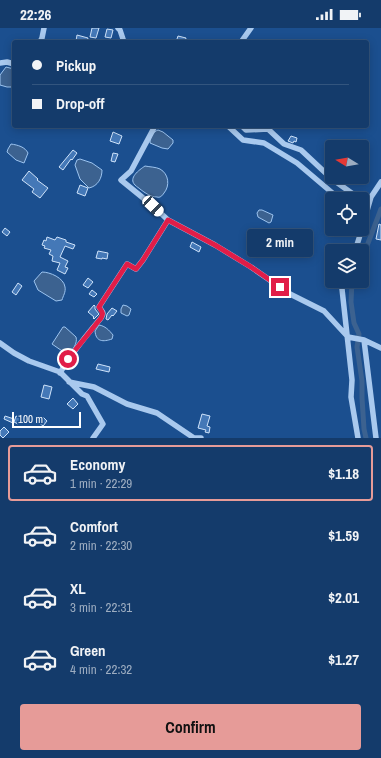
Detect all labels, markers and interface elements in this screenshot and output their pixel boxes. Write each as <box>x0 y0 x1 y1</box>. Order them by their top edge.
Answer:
text: 22:26 <box>20 4 51 25</box>
text: Pickup <box>56 55 96 76</box>
text: Drop-off <box>56 93 105 114</box>
north arrow <box>325 140 369 184</box>
map controls <box>325 140 369 288</box>
button: locate <box>325 192 369 236</box>
car <box>140 193 166 219</box>
callout: 2 min <box>247 229 313 257</box>
text: 2 min <box>266 234 294 251</box>
button: layers <box>325 244 369 288</box>
route end <box>271 278 289 296</box>
route start <box>59 350 77 368</box>
scale bar <box>12 410 81 429</box>
text: 100 m <box>18 412 43 426</box>
text: Economy <box>70 454 125 475</box>
icon: car <box>22 455 58 491</box>
text: $1.18 <box>328 463 359 484</box>
text: 1 min · 22:29 <box>70 475 132 492</box>
text: Comfort <box>70 516 118 537</box>
icon: car <box>22 517 58 553</box>
text: $1.59 <box>328 525 359 546</box>
text: 2 min · 22:30 <box>70 537 132 554</box>
text: XL <box>70 578 86 599</box>
icon: car <box>22 579 58 615</box>
text: $2.01 <box>328 587 359 608</box>
text: 3 min · 22:31 <box>70 599 132 616</box>
text: Green <box>70 640 106 661</box>
icon: car <box>22 641 58 677</box>
text: $1.27 <box>328 649 359 670</box>
text: 4 min · 22:32 <box>70 661 132 678</box>
button: Confirm <box>20 704 361 750</box>

